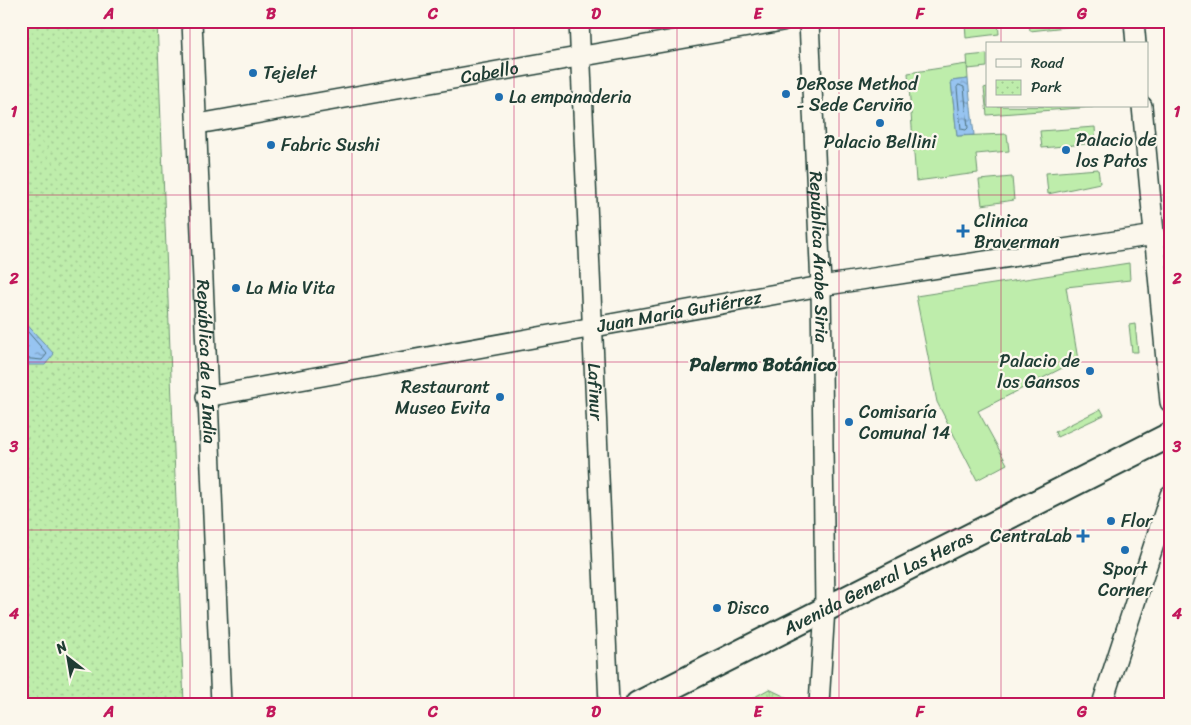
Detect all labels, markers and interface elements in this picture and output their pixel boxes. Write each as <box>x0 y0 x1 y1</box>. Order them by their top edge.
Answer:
text: A <box>103 0 114 28</box>
text: B <box>266 0 277 28</box>
text: C <box>427 0 439 28</box>
text: D <box>591 0 601 28</box>
text: E <box>754 0 764 28</box>
text: F <box>915 0 926 28</box>
text: G <box>1076 0 1088 28</box>
legend <box>986 42 1148 108</box>
text: Road <box>1031 50 1064 76</box>
street label: Cabello <box>458 52 521 93</box>
place label: Tejelet <box>263 57 318 89</box>
marker: Tejelet <box>247 67 259 79</box>
place label: DeRose Method - Sede Cerviño <box>796 68 919 121</box>
text: Park <box>1031 74 1062 100</box>
place label: La empanaderia <box>509 81 632 113</box>
marker: DeRose Method - Sede Cerviño <box>780 88 792 100</box>
marker: La empanaderia <box>493 91 505 103</box>
text: 1 <box>11 97 18 126</box>
text: 1 <box>1174 97 1181 126</box>
marker: Palacio Bellini <box>874 117 886 129</box>
place label: Palacio de los Patos <box>1076 124 1157 177</box>
place label: Palacio Bellini <box>824 126 937 158</box>
place label: Fabric Sushi <box>281 129 380 161</box>
marker: Fabric Sushi <box>265 139 277 151</box>
marker: Palacio de los Patos <box>1060 144 1072 156</box>
street label: República Árabe Siria <box>800 170 838 344</box>
place label: Clinica Braverman <box>974 205 1060 258</box>
marker: Clinica Braverman <box>956 224 970 238</box>
text: 2 <box>8 264 19 293</box>
text: 2 <box>1171 264 1182 293</box>
place label: La Mia Vita <box>246 272 336 304</box>
street label: República de la India <box>187 279 226 445</box>
street label: Juan María Gutiérrez <box>593 281 765 342</box>
marker: La Mia Vita <box>230 282 242 294</box>
place label: Palacio de los Gansos <box>997 345 1081 398</box>
district label: Palermo Botánico <box>690 348 837 381</box>
street label: Lafinur <box>578 362 613 423</box>
marker: Palacio de los Gansos <box>1084 365 1096 377</box>
place label: Restaurant Museo Evita <box>395 371 491 424</box>
marker: Restaurant Museo Evita <box>494 391 506 403</box>
place label: Comisaría Comunal 14 <box>859 396 950 449</box>
marker: Comisaría Comunal 14 <box>843 416 855 428</box>
text: 3 <box>9 432 19 461</box>
text: 3 <box>1172 432 1182 461</box>
place label: Flor <box>1121 505 1154 537</box>
marker: Flor <box>1105 515 1117 527</box>
place label: CentraLab <box>990 520 1072 552</box>
street label: Avenida General Las Heras <box>777 521 979 645</box>
marker: CentraLab <box>1076 529 1090 543</box>
marker: Sport Corner <box>1119 544 1131 556</box>
place label: Sport Corner <box>1098 553 1154 606</box>
place label: Disco <box>727 592 769 624</box>
text: 4 <box>8 599 19 628</box>
text: 4 <box>1171 599 1182 628</box>
marker: Disco <box>711 602 723 614</box>
north arrow <box>42 632 92 682</box>
text: N <box>50 634 72 661</box>
text: A <box>103 697 114 725</box>
text: B <box>266 697 277 725</box>
text: C <box>427 697 439 725</box>
text: D <box>591 697 601 725</box>
text: E <box>754 697 764 725</box>
text: F <box>915 697 926 725</box>
text: G <box>1076 697 1088 725</box>

